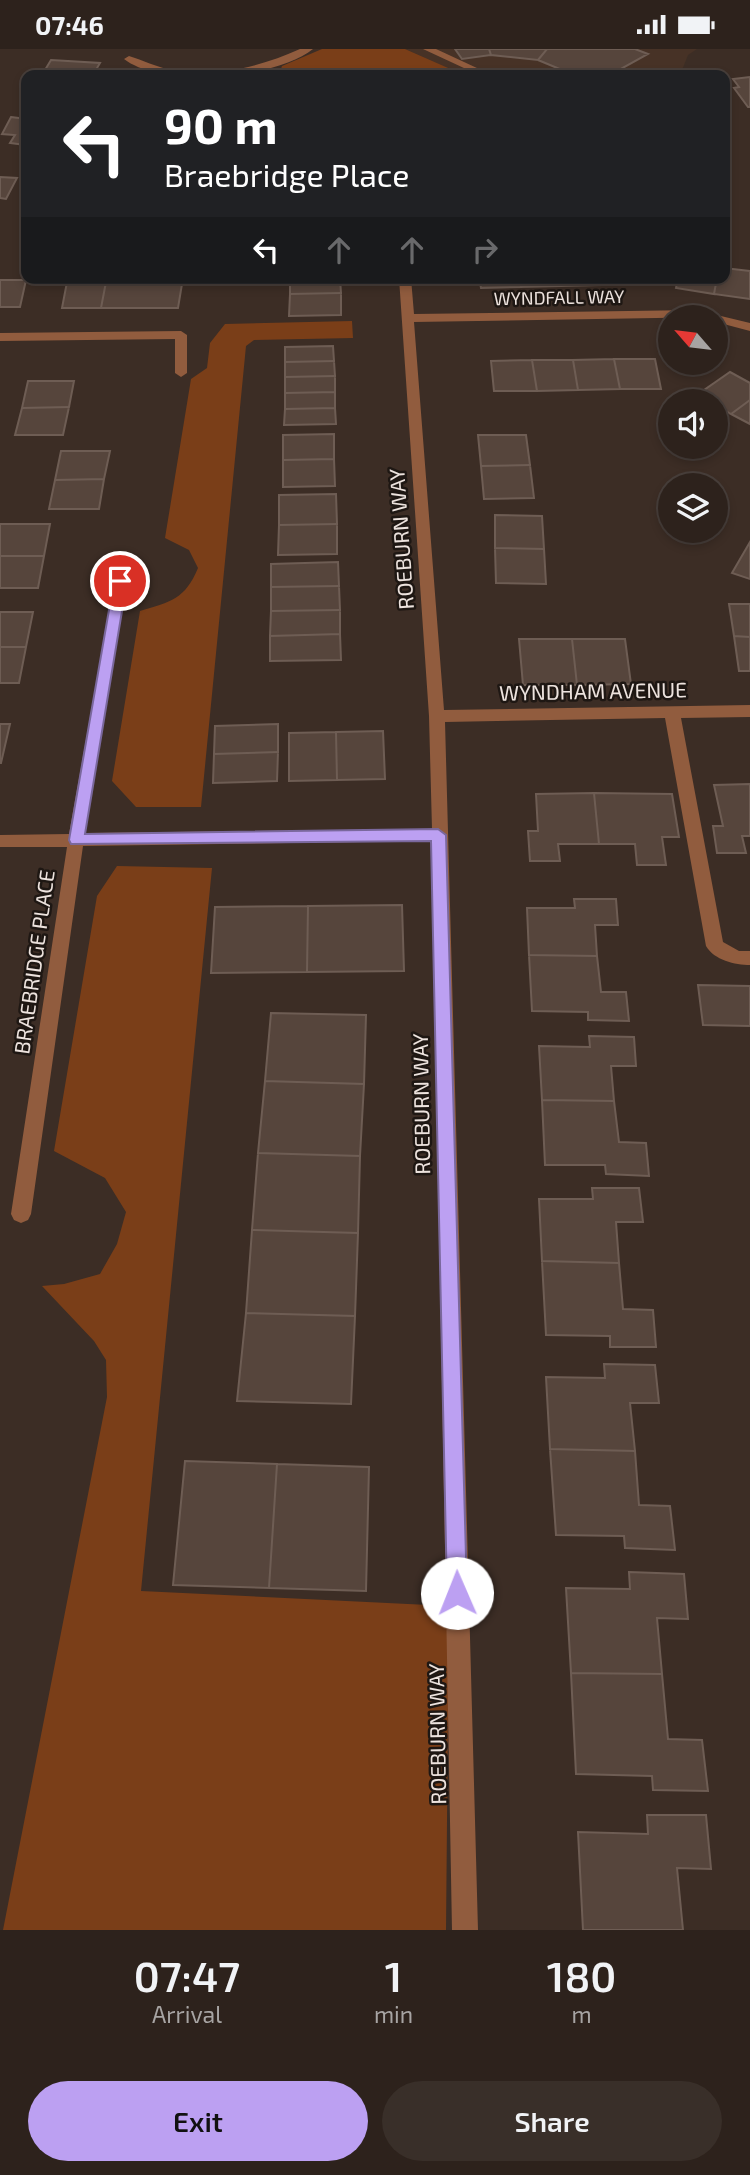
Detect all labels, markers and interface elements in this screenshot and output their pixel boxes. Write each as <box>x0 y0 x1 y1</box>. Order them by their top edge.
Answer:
text: 07:46 <box>35 9 104 40</box>
text: 90 m <box>164 95 278 154</box>
icon: left <box>49 98 140 189</box>
text: Braebridge Place <box>164 155 409 193</box>
icon: left <box>247 231 285 269</box>
icon: ahead <box>320 231 358 269</box>
icon: ahead <box>393 231 431 269</box>
icon: right <box>466 231 504 269</box>
street label: WYNDFALL WAY <box>493 285 625 309</box>
north arrow <box>658 305 728 375</box>
map controls <box>658 305 728 543</box>
button: sound <box>658 389 728 459</box>
street label: ROEBURN WAY <box>383 468 418 610</box>
button: layers <box>658 473 728 543</box>
pin <box>90 551 150 611</box>
icon: arrive <box>101 562 139 600</box>
street label: WYNDHAM AVENUE <box>499 676 687 705</box>
street label: BRAEBRIDGE PLACE <box>8 868 59 1056</box>
street label: ROEBURN WAY <box>407 1033 434 1175</box>
position arrow <box>420 1556 494 1630</box>
street label: ROEBURN WAY <box>423 1663 450 1805</box>
text: 07:47 <box>134 1950 240 2000</box>
text: 1 <box>385 1950 402 2000</box>
text: 180 <box>547 1950 616 2000</box>
text: Arrival <box>152 2000 222 2028</box>
text: min <box>374 2000 413 2028</box>
text: m <box>571 2000 592 2028</box>
button: Exit <box>28 2081 368 2161</box>
button: Share <box>382 2081 722 2161</box>

